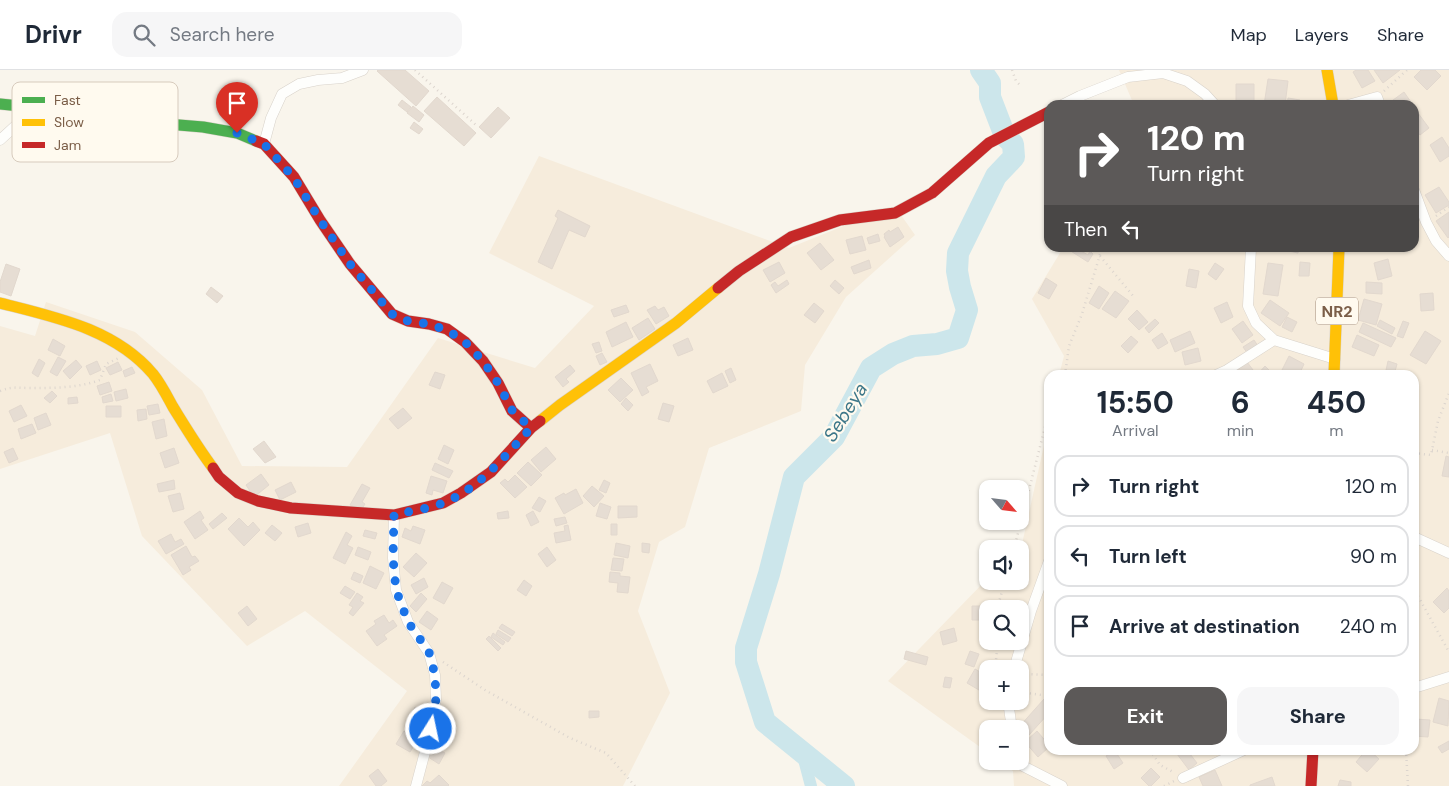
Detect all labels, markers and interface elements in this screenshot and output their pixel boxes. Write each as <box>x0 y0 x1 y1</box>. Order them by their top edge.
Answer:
search box <box>112 12 462 57</box>
text: Drivr <box>25 19 82 50</box>
icon: search <box>130 21 158 49</box>
text: Search here <box>170 22 275 47</box>
text: Map <box>1231 23 1267 47</box>
text: Layers <box>1295 23 1349 47</box>
text: Share <box>1377 23 1424 47</box>
legend <box>12 82 178 162</box>
pin <box>216 82 258 133</box>
icon: arrive <box>223 89 251 117</box>
text: Fast <box>54 91 81 109</box>
text: Slow <box>54 113 84 131</box>
text: 120 m <box>1147 115 1246 161</box>
icon: right <box>1064 120 1129 185</box>
text: Jam <box>54 136 81 154</box>
text: Turn right <box>1147 159 1244 188</box>
icon: left <box>1117 215 1145 243</box>
text: Then <box>1064 217 1107 242</box>
road number: NR2 <box>1316 298 1358 325</box>
water label: Sebeya <box>818 378 873 446</box>
text: 15:50 <box>1097 383 1174 422</box>
text: 6 <box>1231 383 1250 422</box>
text: 450 <box>1307 383 1366 422</box>
text: Arrival <box>1112 420 1159 441</box>
text: min <box>1227 420 1254 441</box>
text: m <box>1329 420 1344 441</box>
icon: right <box>1066 472 1094 500</box>
text: Turn right <box>1109 474 1199 499</box>
text: 120 m <box>1345 474 1397 499</box>
north arrow <box>979 480 1029 530</box>
map controls <box>979 480 1029 770</box>
button: sound <box>979 540 1029 590</box>
icon: left <box>1066 542 1094 570</box>
text: Turn left <box>1109 544 1187 569</box>
text: 90 m <box>1350 544 1397 569</box>
button: search <box>979 600 1029 650</box>
icon: arrive <box>1066 612 1094 640</box>
text: Arrive at destination <box>1109 614 1300 639</box>
text: 240 m <box>1340 614 1397 639</box>
button: + <box>979 660 1029 710</box>
button: Exit <box>1064 687 1227 745</box>
button: Share <box>1237 687 1399 745</box>
position arrow <box>404 702 456 754</box>
button: − <box>979 720 1029 770</box>

